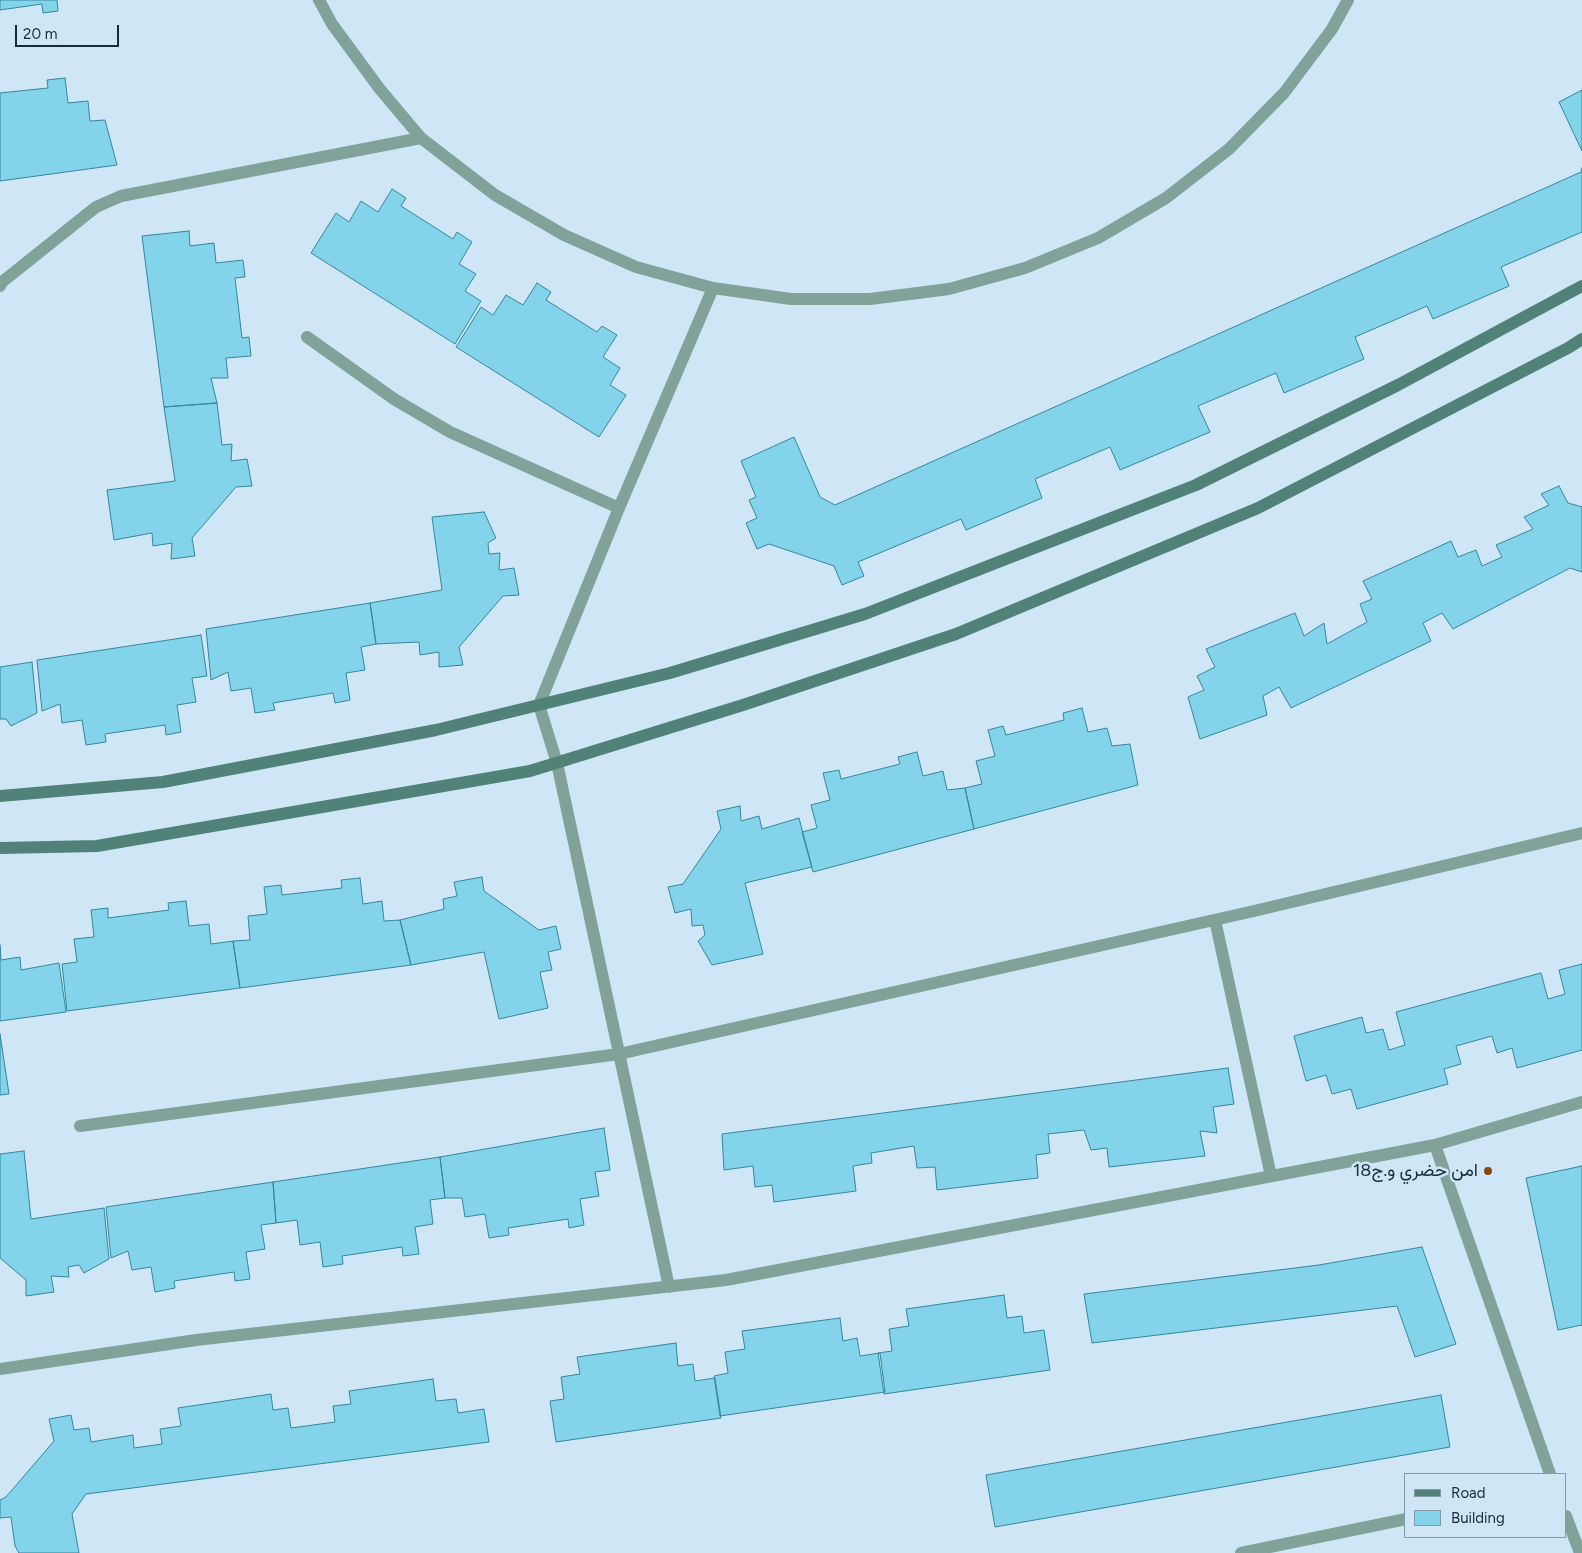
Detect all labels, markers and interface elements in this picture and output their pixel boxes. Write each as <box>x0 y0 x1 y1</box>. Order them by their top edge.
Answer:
scale bar <box>18 15 121 47</box>
text: 20 m <box>23 25 57 43</box>
place label: امن حضري و.ج18 <box>1353 1160 1478 1182</box>
marker: امن حضري و.ج18 <box>1482 1165 1494 1177</box>
legend <box>1404 1473 1567 1538</box>
text: Road <box>1451 1484 1486 1502</box>
text: Building <box>1451 1509 1505 1527</box>

